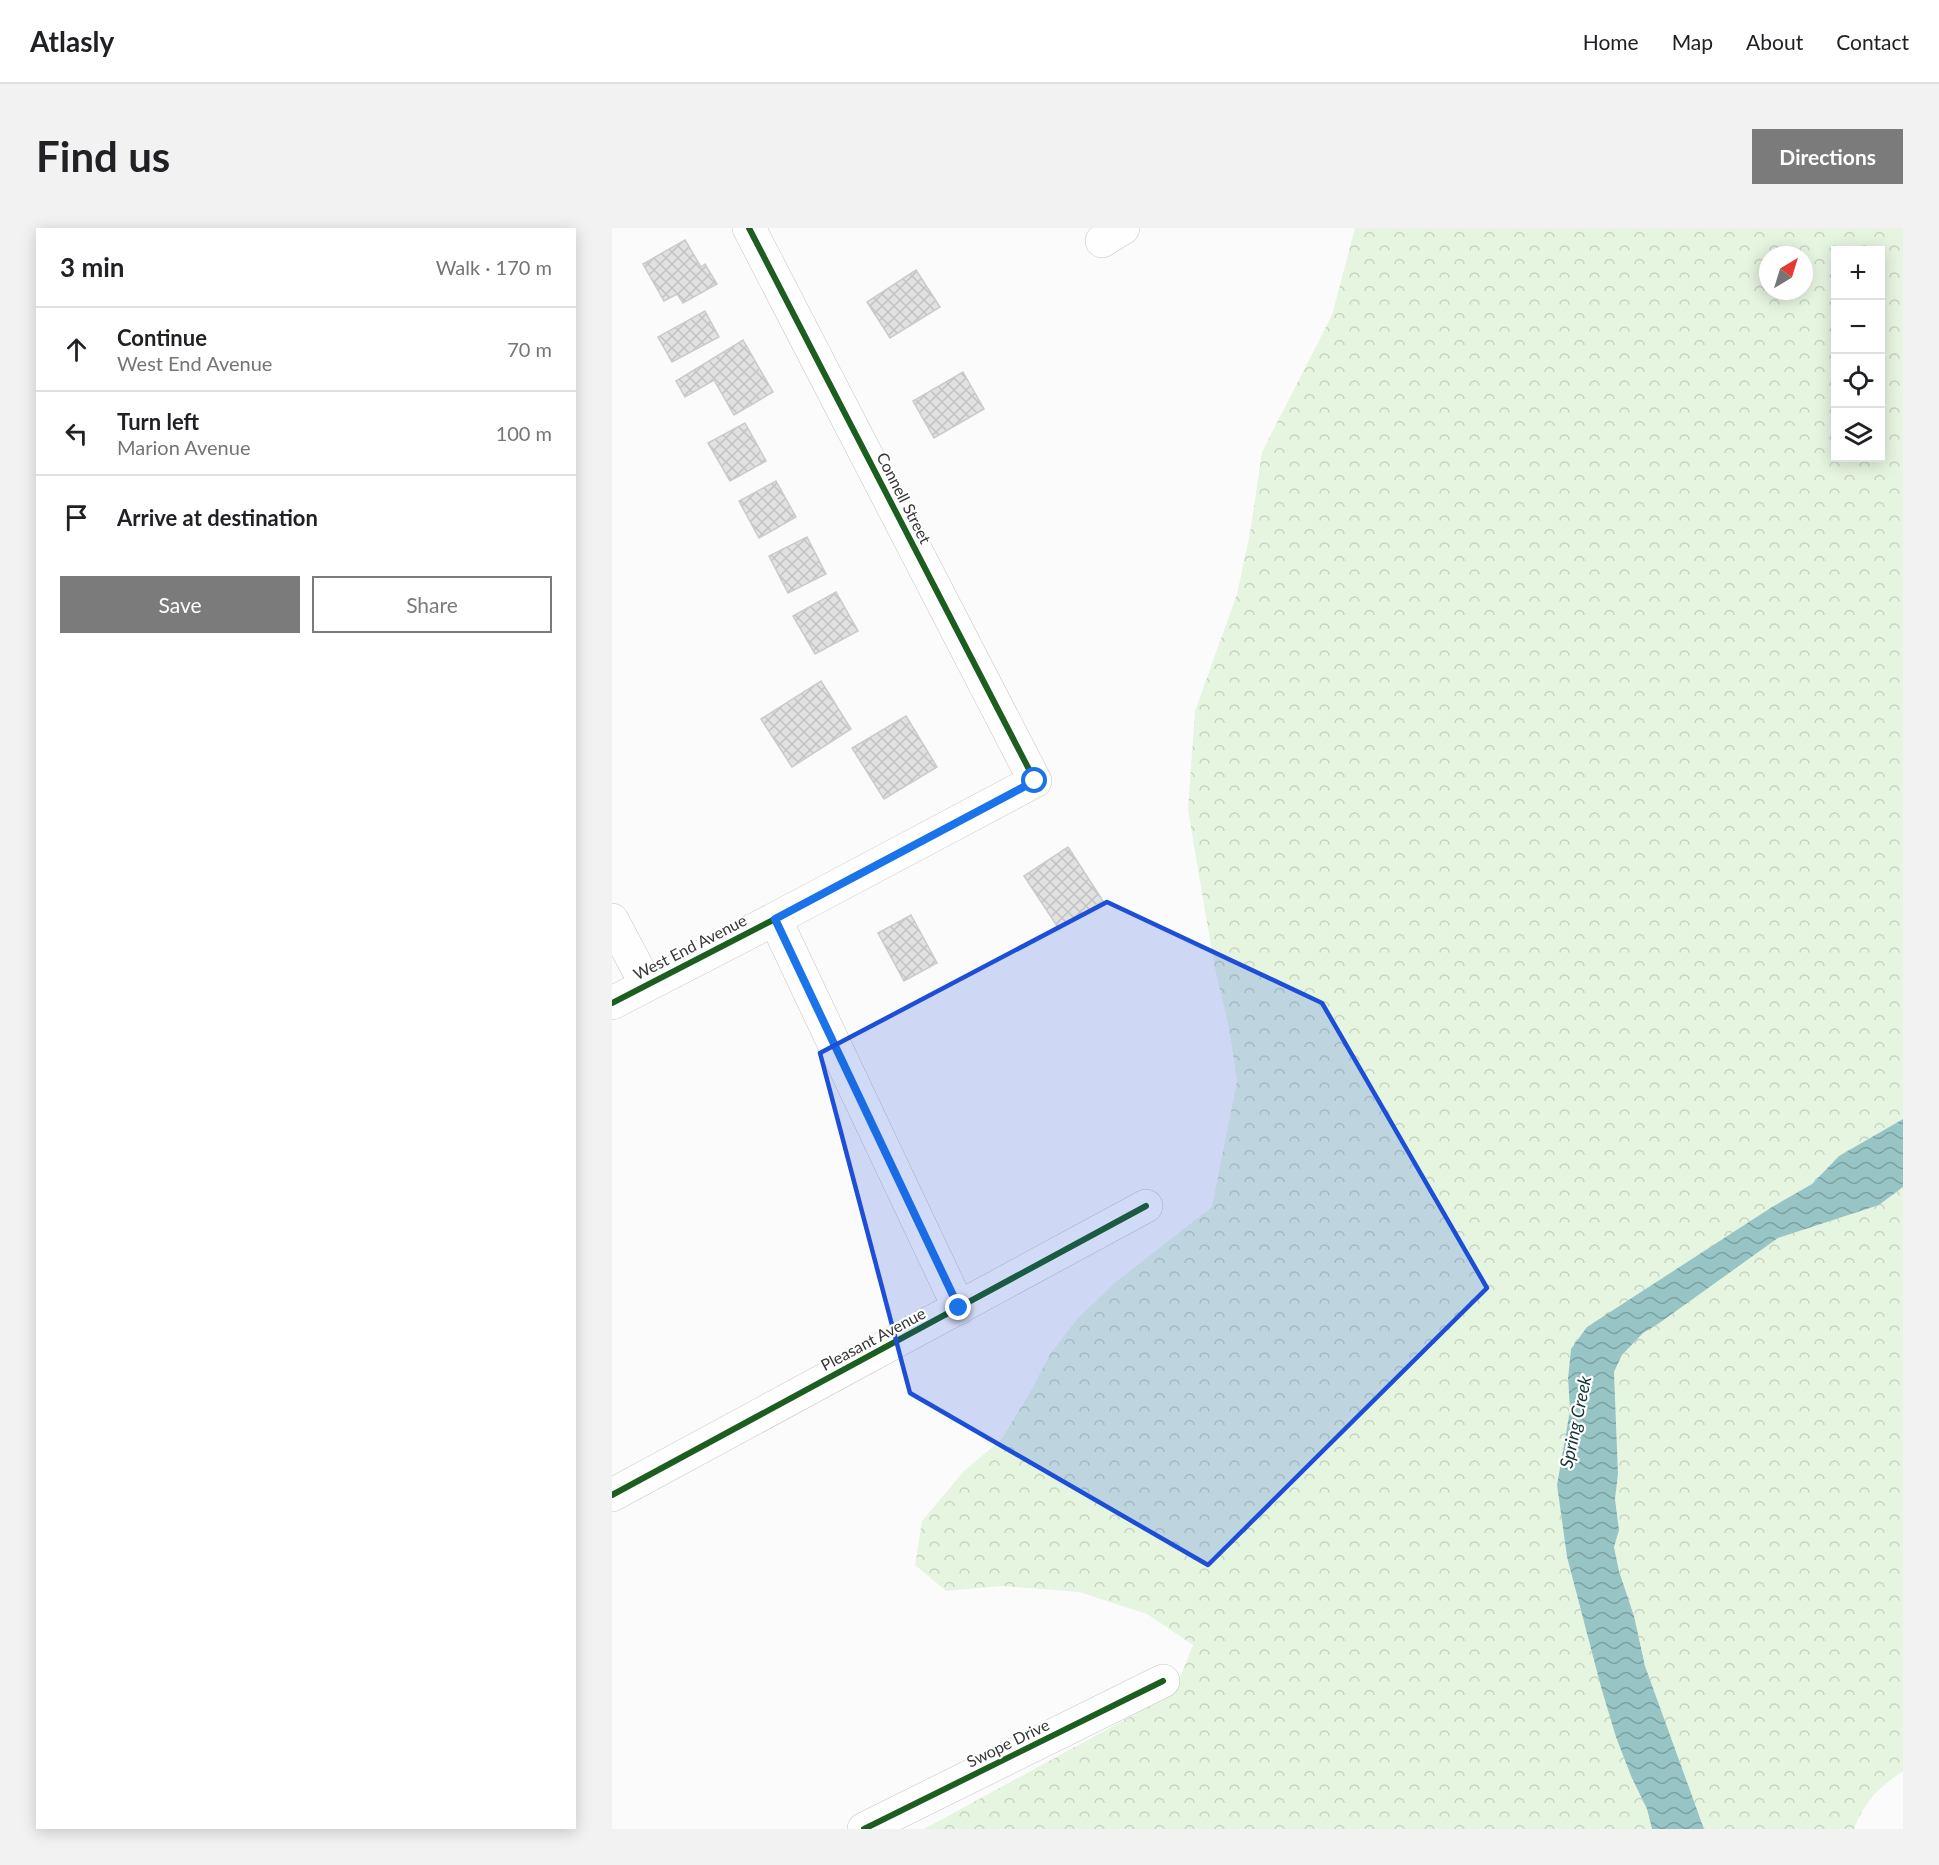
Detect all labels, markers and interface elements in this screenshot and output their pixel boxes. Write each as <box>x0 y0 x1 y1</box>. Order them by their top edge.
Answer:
text: Atlasly <box>30 24 114 58</box>
text: Home <box>1583 29 1639 54</box>
text: Map <box>1672 29 1713 54</box>
text: About <box>1746 29 1803 54</box>
text: Contact <box>1836 29 1909 54</box>
button: Directions <box>1752 129 1903 184</box>
text: Find us <box>36 131 170 181</box>
north arrow <box>1759 246 1813 300</box>
map controls <box>1831 246 1885 462</box>
button: + <box>1831 246 1885 300</box>
text: 3 min <box>60 251 124 283</box>
text: Walk · 170 m <box>436 255 552 279</box>
button: − <box>1831 300 1885 354</box>
text: Continue <box>117 324 207 351</box>
icon: ahead <box>60 333 93 366</box>
text: 70 m <box>507 337 552 361</box>
text: West End Avenue <box>117 351 272 375</box>
button: locate <box>1831 354 1885 408</box>
text: Turn left <box>117 408 199 435</box>
button: layers <box>1831 408 1885 462</box>
icon: left <box>60 417 93 450</box>
text: 100 m <box>496 421 552 445</box>
text: Marion Avenue <box>117 435 250 459</box>
street label: Connell Street <box>873 449 936 547</box>
icon: arrive <box>60 501 93 534</box>
text: Arrive at destination <box>117 504 318 531</box>
button: Save <box>60 576 300 633</box>
button: Share <box>312 576 552 633</box>
route start <box>1021 767 1047 793</box>
street label: West End Avenue <box>630 910 749 983</box>
route end <box>945 1294 971 1320</box>
street label: Pleasant Avenue <box>817 1303 928 1374</box>
water label: Spring Creek <box>1554 1373 1596 1470</box>
street label: Swope Drive <box>963 1714 1052 1771</box>

